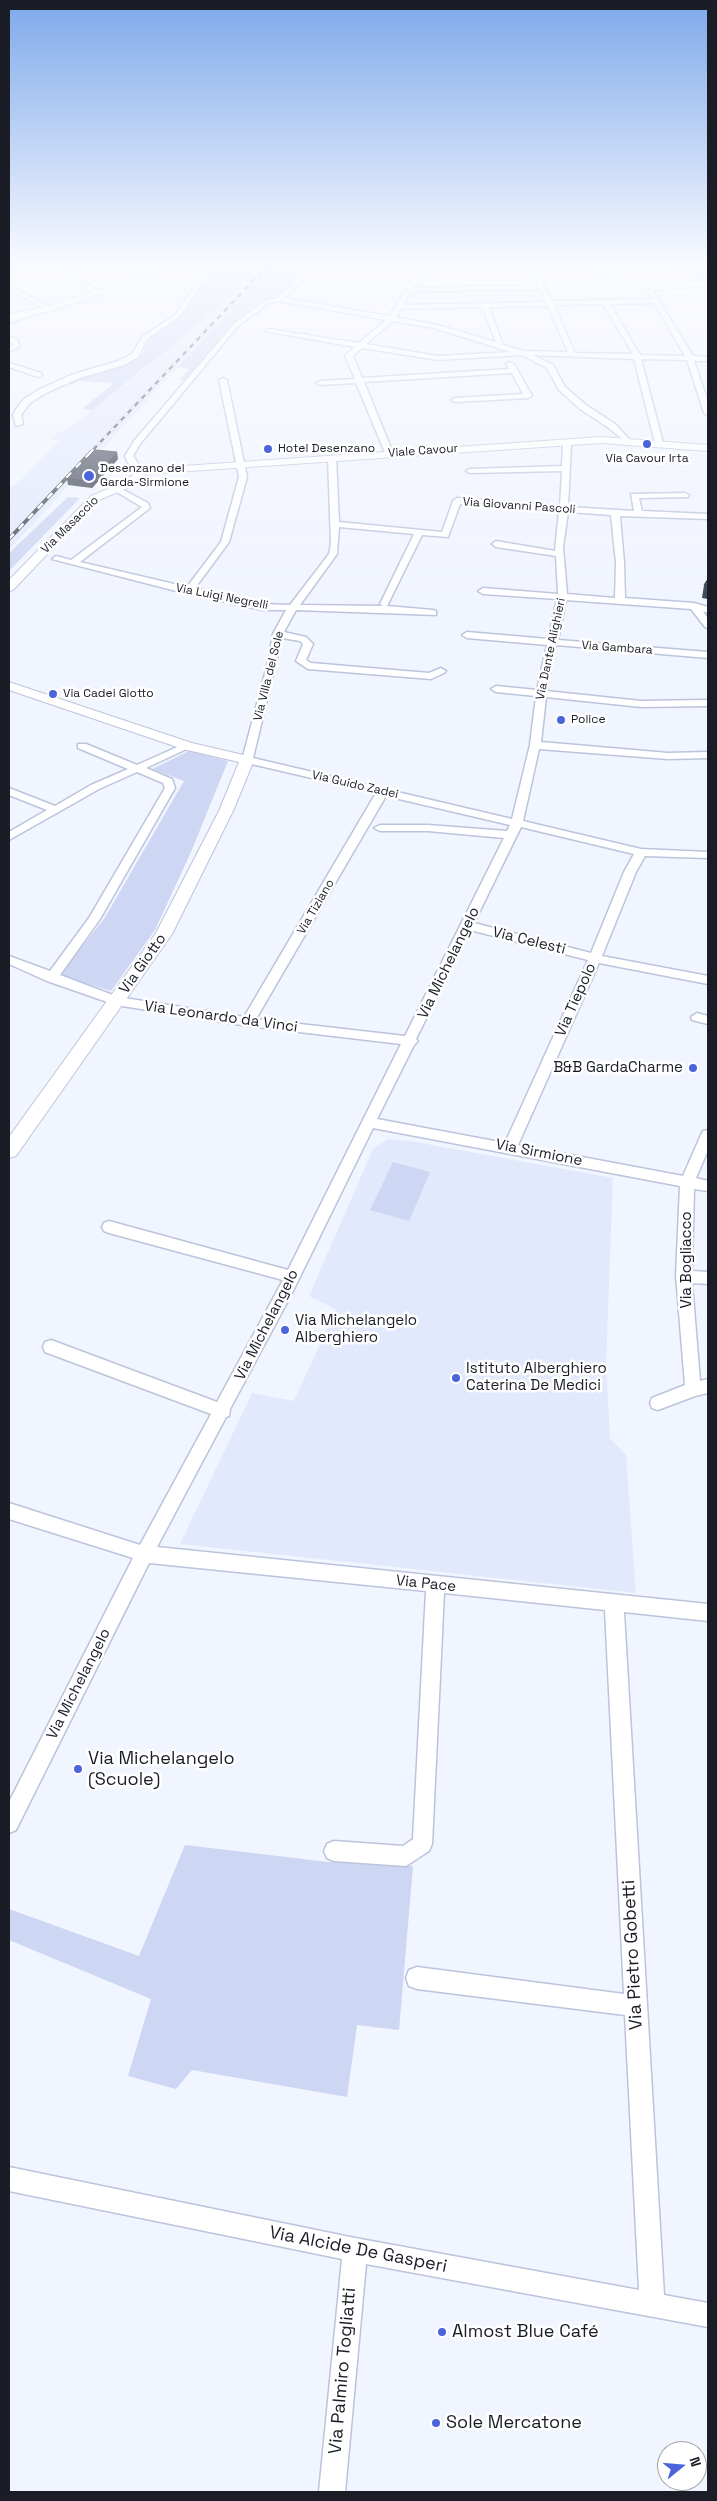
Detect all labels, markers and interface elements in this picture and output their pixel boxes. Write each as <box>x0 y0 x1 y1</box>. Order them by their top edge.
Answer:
marker: Via Cavour Irta <box>641 438 653 450</box>
street label: Viale Cavour <box>387 441 459 461</box>
place label: Hotel Desenzano <box>278 442 375 456</box>
marker: Hotel Desenzano <box>262 443 274 455</box>
place label: Via Cavour Irta <box>605 452 689 466</box>
place label: Desenzano del Garda-Sirmione <box>100 462 189 490</box>
marker: Desenzano del Garda-Sirmione <box>82 469 96 483</box>
street label: Via Masaccio <box>38 493 102 557</box>
street label: Via Giovanni Pascoli <box>462 495 576 517</box>
street label: Via Luigi Negrelli <box>175 581 269 613</box>
street label: Via Dante Alighieri <box>533 597 569 701</box>
street label: Via Villa del Sole <box>251 630 287 722</box>
street label: Via Gambara <box>581 638 653 658</box>
place label: Via Cadei Giotto <box>63 687 154 701</box>
marker: Via Cadei Giotto <box>47 688 59 700</box>
place label: Police <box>571 713 606 727</box>
marker: Police <box>555 714 567 726</box>
street label: Via Guido Zadei <box>310 768 400 802</box>
street label: Via Tiziano <box>294 877 338 937</box>
street label: Via Michelangelo <box>414 904 484 1022</box>
street label: Via Celesti <box>491 923 567 959</box>
street label: Via Giotto <box>116 930 170 998</box>
street label: Via Tiepolo <box>552 960 600 1040</box>
street label: Via Leonardo da Vinci <box>143 997 299 1037</box>
place label: B&B GardaCharme <box>553 1059 683 1077</box>
marker: B&B GardaCharme <box>687 1062 699 1074</box>
street label: Via Sirmione <box>494 1136 584 1170</box>
street label: Via Bogliacco <box>678 1211 696 1309</box>
street label: Via Michelangelo <box>231 1267 303 1383</box>
place label: Via Michelangelo Alberghiero <box>295 1312 417 1347</box>
marker: Via Michelangelo Alberghiero <box>279 1324 291 1336</box>
place label: Istituto Alberghiero Caterina De Medici <box>466 1360 607 1395</box>
marker: Istituto Alberghiero Caterina De Medici <box>450 1372 462 1384</box>
street label: Via Pace <box>395 1572 457 1596</box>
street label: Via Michelangelo <box>43 1626 115 1742</box>
place label: Via Michelangelo (Scuole) <box>88 1748 235 1790</box>
marker: Via Michelangelo (Scuole) <box>72 1763 84 1775</box>
street label: Via Pietro Gobetti <box>618 1879 648 2031</box>
street label: Via Alcide De Gasperi <box>267 2222 449 2278</box>
street label: Via Palmiro Togliatti <box>325 2287 361 2455</box>
place label: Almost Blue Café <box>452 2321 599 2343</box>
marker: Almost Blue Café <box>436 2326 448 2338</box>
place label: Sole Mercatone <box>446 2412 582 2434</box>
marker: Sole Mercatone <box>430 2417 442 2429</box>
north arrow <box>657 2441 707 2491</box>
text: N <box>685 2455 705 2469</box>

